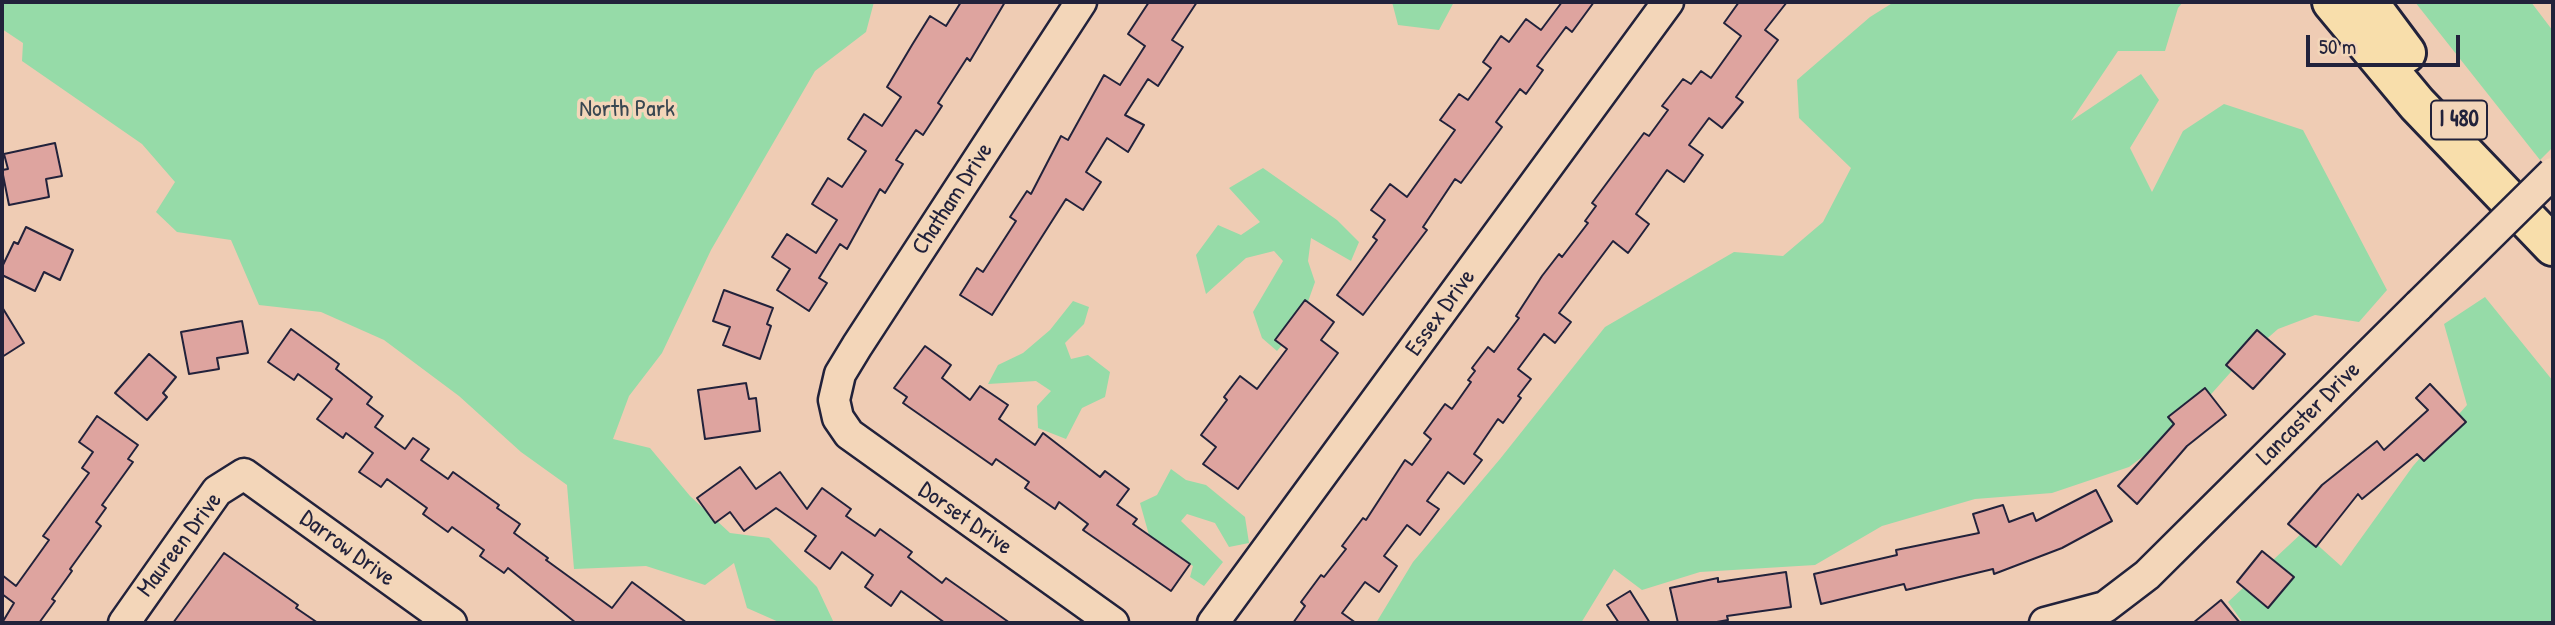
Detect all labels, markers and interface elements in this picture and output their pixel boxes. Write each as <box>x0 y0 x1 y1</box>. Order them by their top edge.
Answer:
scale bar <box>2310 21 2464 65</box>
text: 50 m <box>2319 32 2356 61</box>
park label: North Park <box>579 96 675 124</box>
road number: I 480 <box>2431 100 2487 140</box>
street label: Chatham Drive <box>906 138 1000 260</box>
street label: Essex Drive <box>1400 264 1482 362</box>
street label: Lancaster Drive <box>2251 356 2367 472</box>
street label: Dorset Drive <box>912 476 1018 562</box>
street label: Maureen Drive <box>131 487 229 603</box>
street label: Darrow Drive <box>294 505 400 593</box>

